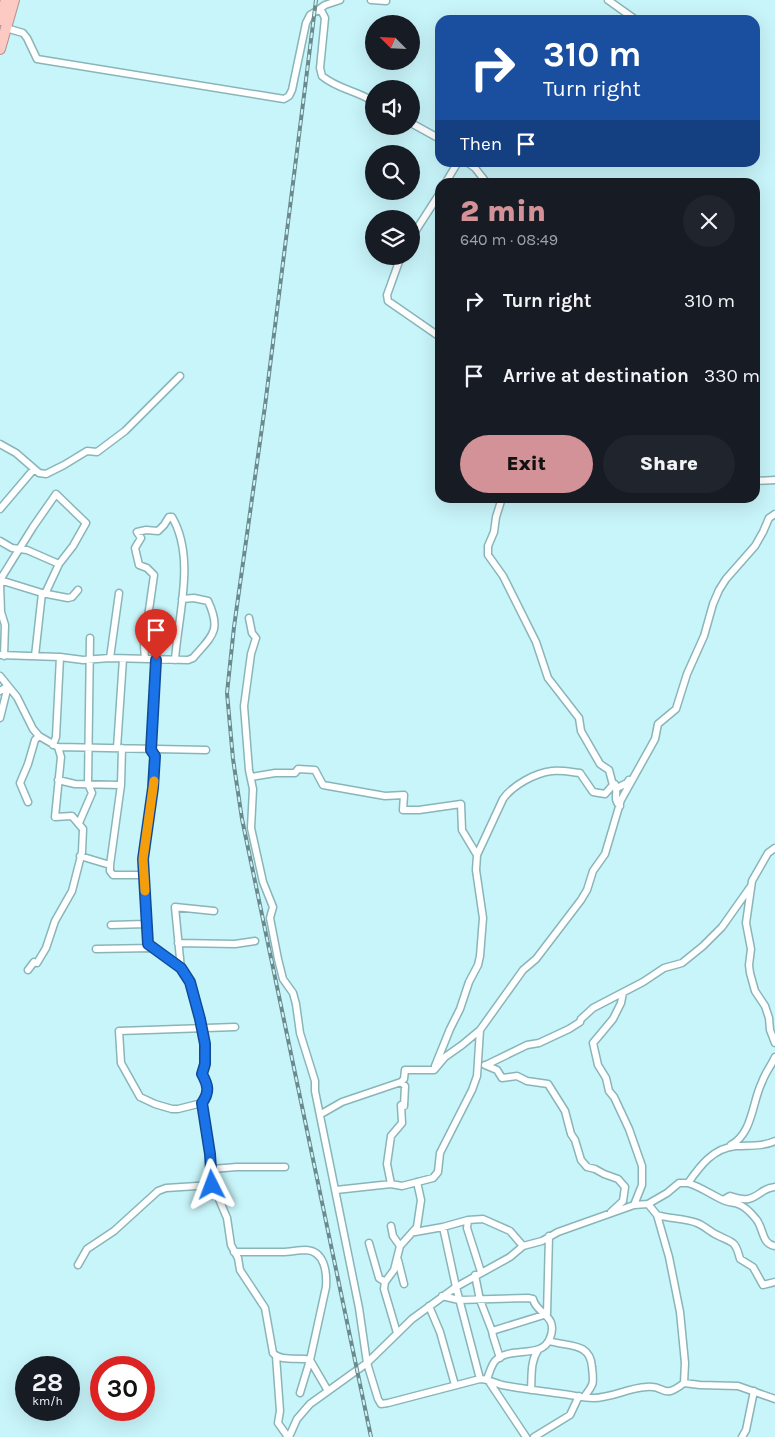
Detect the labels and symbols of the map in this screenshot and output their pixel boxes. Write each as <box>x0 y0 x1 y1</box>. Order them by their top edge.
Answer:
north arrow <box>365 15 420 70</box>
pin <box>135 609 177 660</box>
position arrow <box>185 1158 237 1210</box>
speed limit sign: 30 <box>90 1356 155 1421</box>

